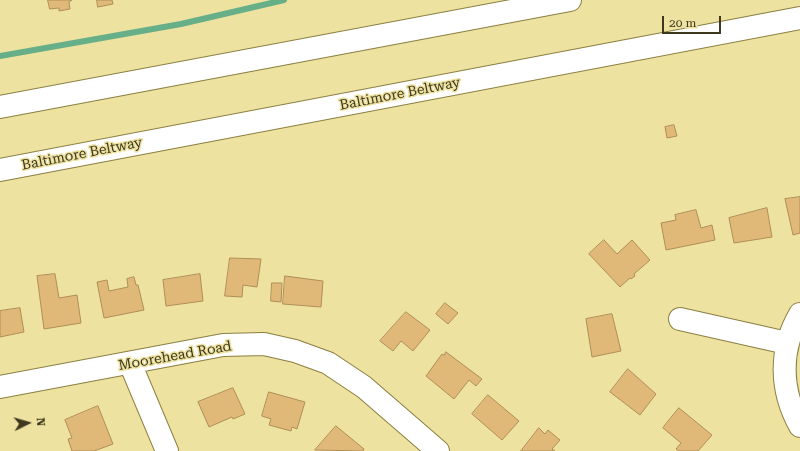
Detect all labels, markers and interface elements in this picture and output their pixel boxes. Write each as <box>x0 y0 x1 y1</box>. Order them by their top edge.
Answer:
scale bar <box>664 8 723 34</box>
text: 20 m <box>669 16 696 30</box>
street label: Baltimore Beltway <box>338 74 462 114</box>
street label: Baltimore Beltway <box>20 134 144 174</box>
street label: Moorehead Road <box>117 338 233 374</box>
north arrow <box>8 403 48 443</box>
text: N <box>34 417 47 427</box>

